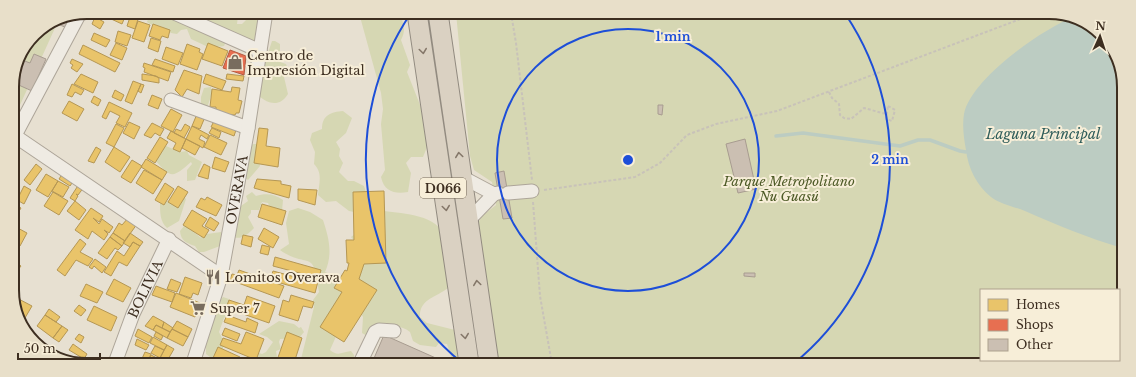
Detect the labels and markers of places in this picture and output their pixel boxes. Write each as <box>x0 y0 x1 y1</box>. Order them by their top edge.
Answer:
place label: Centro de Impresión Digital <box>247 47 365 79</box>
shop icon: Centro de Impresión Digital <box>226 53 244 71</box>
centre of rings <box>621 153 635 167</box>
restaurant icon: Lomitos Overava <box>204 268 222 286</box>
place label: Lomitos Overava <box>225 269 341 286</box>
supermarket icon: Super 7 <box>189 299 207 317</box>
place label: Super 7 <box>210 300 260 317</box>

